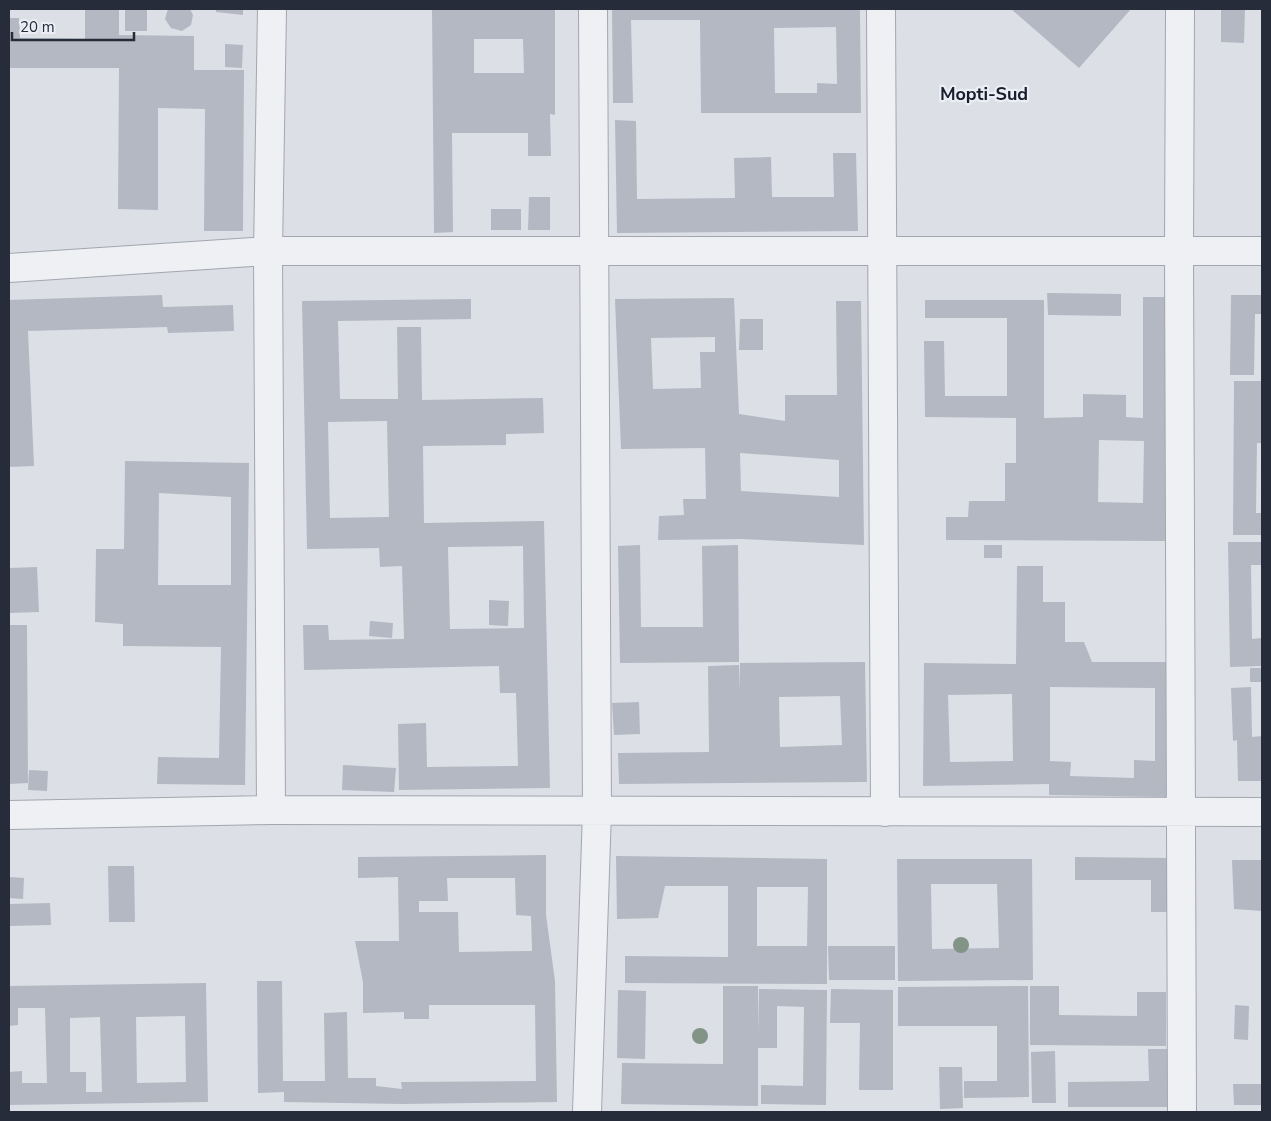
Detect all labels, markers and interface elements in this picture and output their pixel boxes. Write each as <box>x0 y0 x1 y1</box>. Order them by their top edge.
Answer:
scale bar <box>12 10 135 42</box>
text: 20 m <box>20 17 55 37</box>
district label: Mopti-Sud <box>940 82 1028 106</box>

